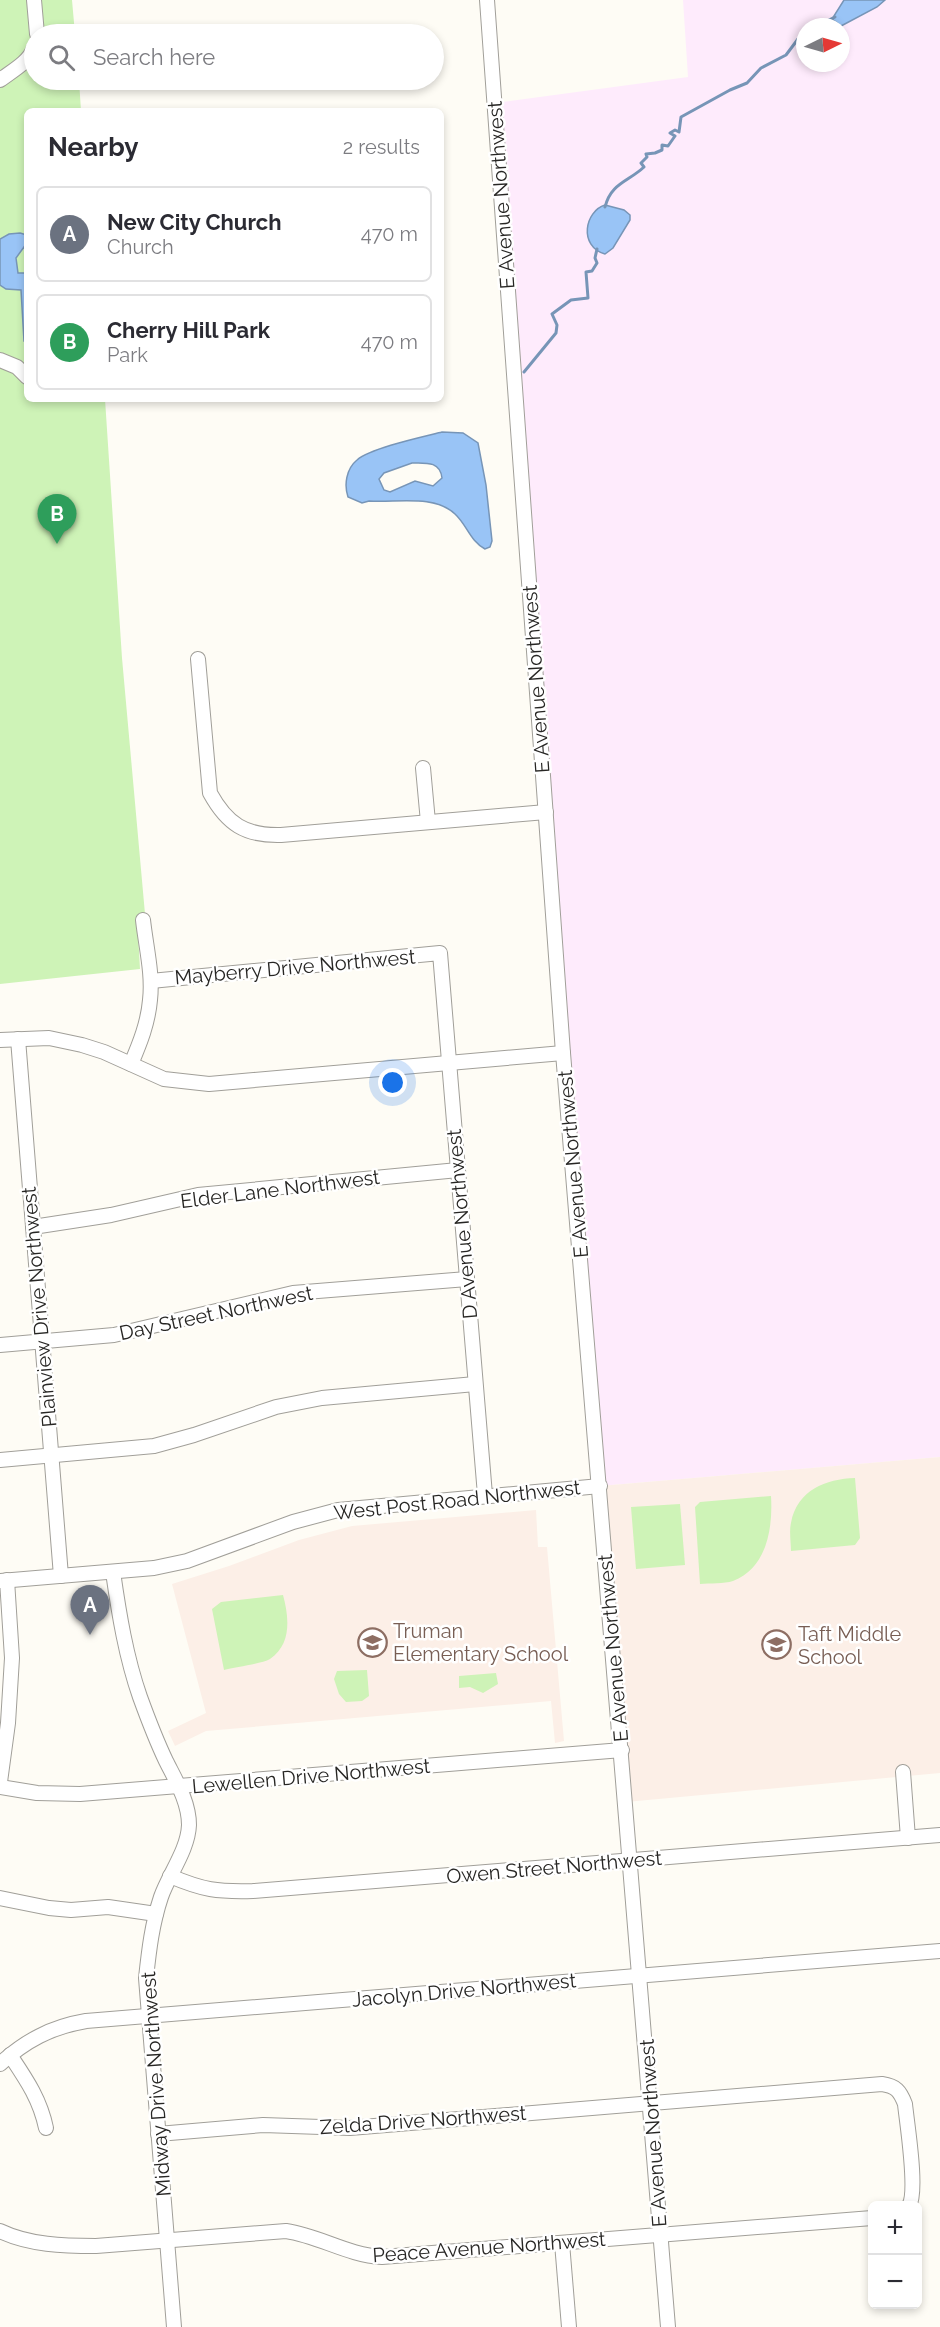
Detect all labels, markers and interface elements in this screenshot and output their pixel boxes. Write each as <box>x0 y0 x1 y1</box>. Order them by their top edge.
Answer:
north arrow <box>796 18 850 72</box>
search box <box>24 24 444 90</box>
icon: search <box>45 41 78 74</box>
text: Search here <box>93 44 215 70</box>
street label: E Avenue Northwest <box>482 100 520 290</box>
text: Nearby <box>48 132 138 162</box>
text: 2 results <box>343 135 420 159</box>
text: New City Church <box>107 209 282 235</box>
text: A <box>63 222 76 246</box>
text: 470 m <box>361 222 418 246</box>
text: Church <box>107 235 174 259</box>
text: Cherry Hill Park <box>107 317 270 343</box>
text: B <box>63 330 76 354</box>
text: 470 m <box>361 330 418 354</box>
text: Park <box>107 343 148 367</box>
pin: B <box>38 494 76 544</box>
street label: E Avenue Northwest <box>517 584 555 774</box>
street label: Mayberry Drive Northwest <box>174 944 417 989</box>
your location <box>378 1068 407 1097</box>
street label: E Avenue Northwest <box>553 1069 593 1259</box>
street label: D Avenue Northwest <box>442 1128 482 1320</box>
street label: Elder Lane Northwest <box>179 1165 381 1213</box>
street label: Plainview Drive Northwest <box>17 1186 61 1428</box>
street label: Day Street Northwest <box>117 1281 315 1345</box>
street label: West Post Road Northwest <box>333 1475 582 1525</box>
street label: E Avenue Northwest <box>593 1553 633 1743</box>
pin: A <box>70 1586 110 1635</box>
place label: Truman Elementary School <box>393 1619 569 1666</box>
place label: Taft Middle School <box>798 1622 902 1669</box>
school or university icon: Truman Elementary School <box>356 1627 388 1659</box>
school or university icon: Taft Middle School <box>761 1629 793 1661</box>
street label: Lewellen Drive Northwest <box>191 1754 431 1798</box>
street label: Owen Street Northwest <box>445 1846 663 1888</box>
street label: Jacolyn Drive Northwest <box>351 1968 577 2012</box>
street label: Midway Drive Northwest <box>136 1970 176 2197</box>
street label: E Avenue Northwest <box>634 2038 672 2228</box>
street label: Zelda Drive Northwest <box>319 2101 527 2139</box>
map controls <box>868 2201 922 2309</box>
button: + <box>868 2201 922 2255</box>
street label: Peace Avenue Northwest <box>372 2227 607 2267</box>
button: − <box>868 2255 922 2309</box>

